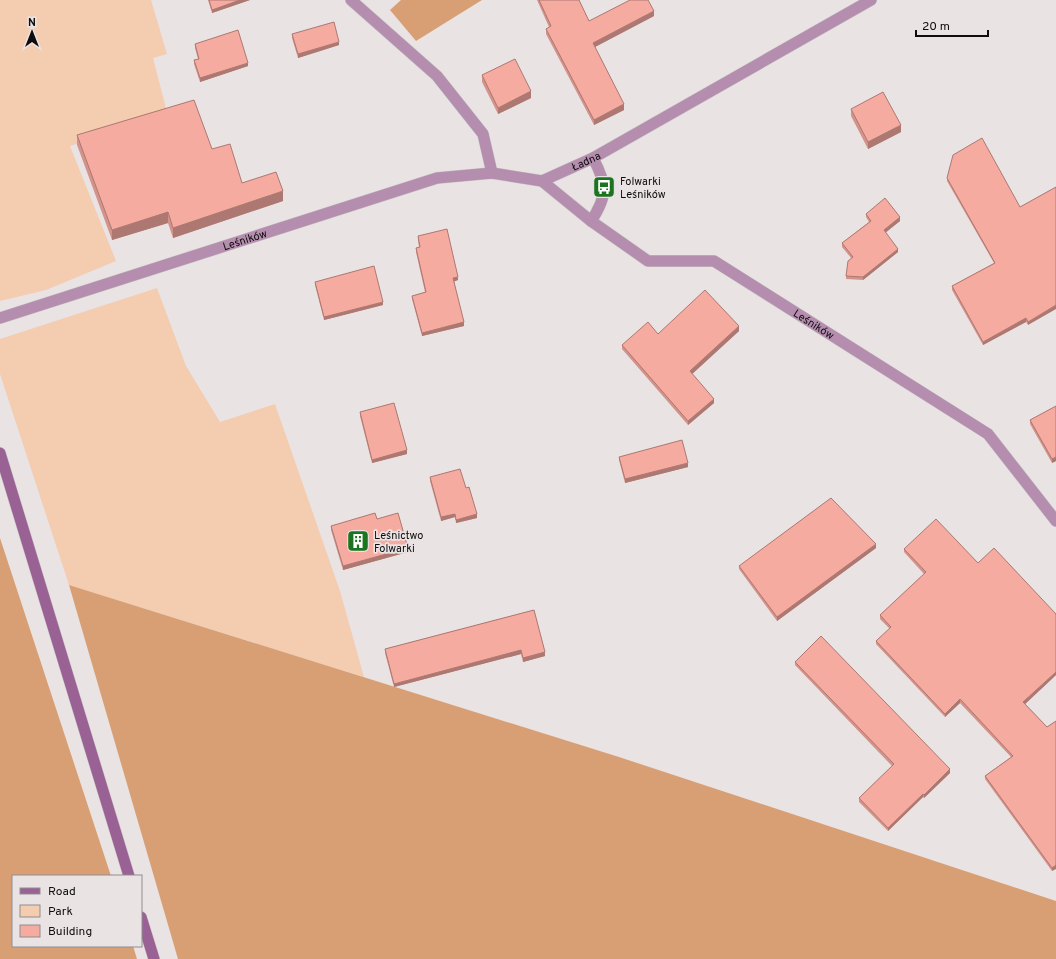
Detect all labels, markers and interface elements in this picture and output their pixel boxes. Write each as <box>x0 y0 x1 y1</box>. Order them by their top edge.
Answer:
north arrow <box>12 12 52 52</box>
scale bar <box>916 12 988 38</box>
text: N <box>28 16 36 30</box>
text: 20 m <box>922 19 950 35</box>
street label: Ładna <box>570 149 604 175</box>
bus stop icon: Folwarki Leśników <box>591 174 617 200</box>
place label: Folwarki Leśników <box>620 175 666 202</box>
street label: Leśników <box>221 227 269 254</box>
street label: Leśników <box>790 307 837 343</box>
building icon: Leśnictwo Folwarki <box>345 528 371 554</box>
place label: Leśnictwo Folwarki <box>374 529 423 556</box>
legend <box>12 875 142 947</box>
text: Road <box>48 884 76 900</box>
text: Park <box>48 904 73 920</box>
text: Building <box>48 924 92 940</box>

